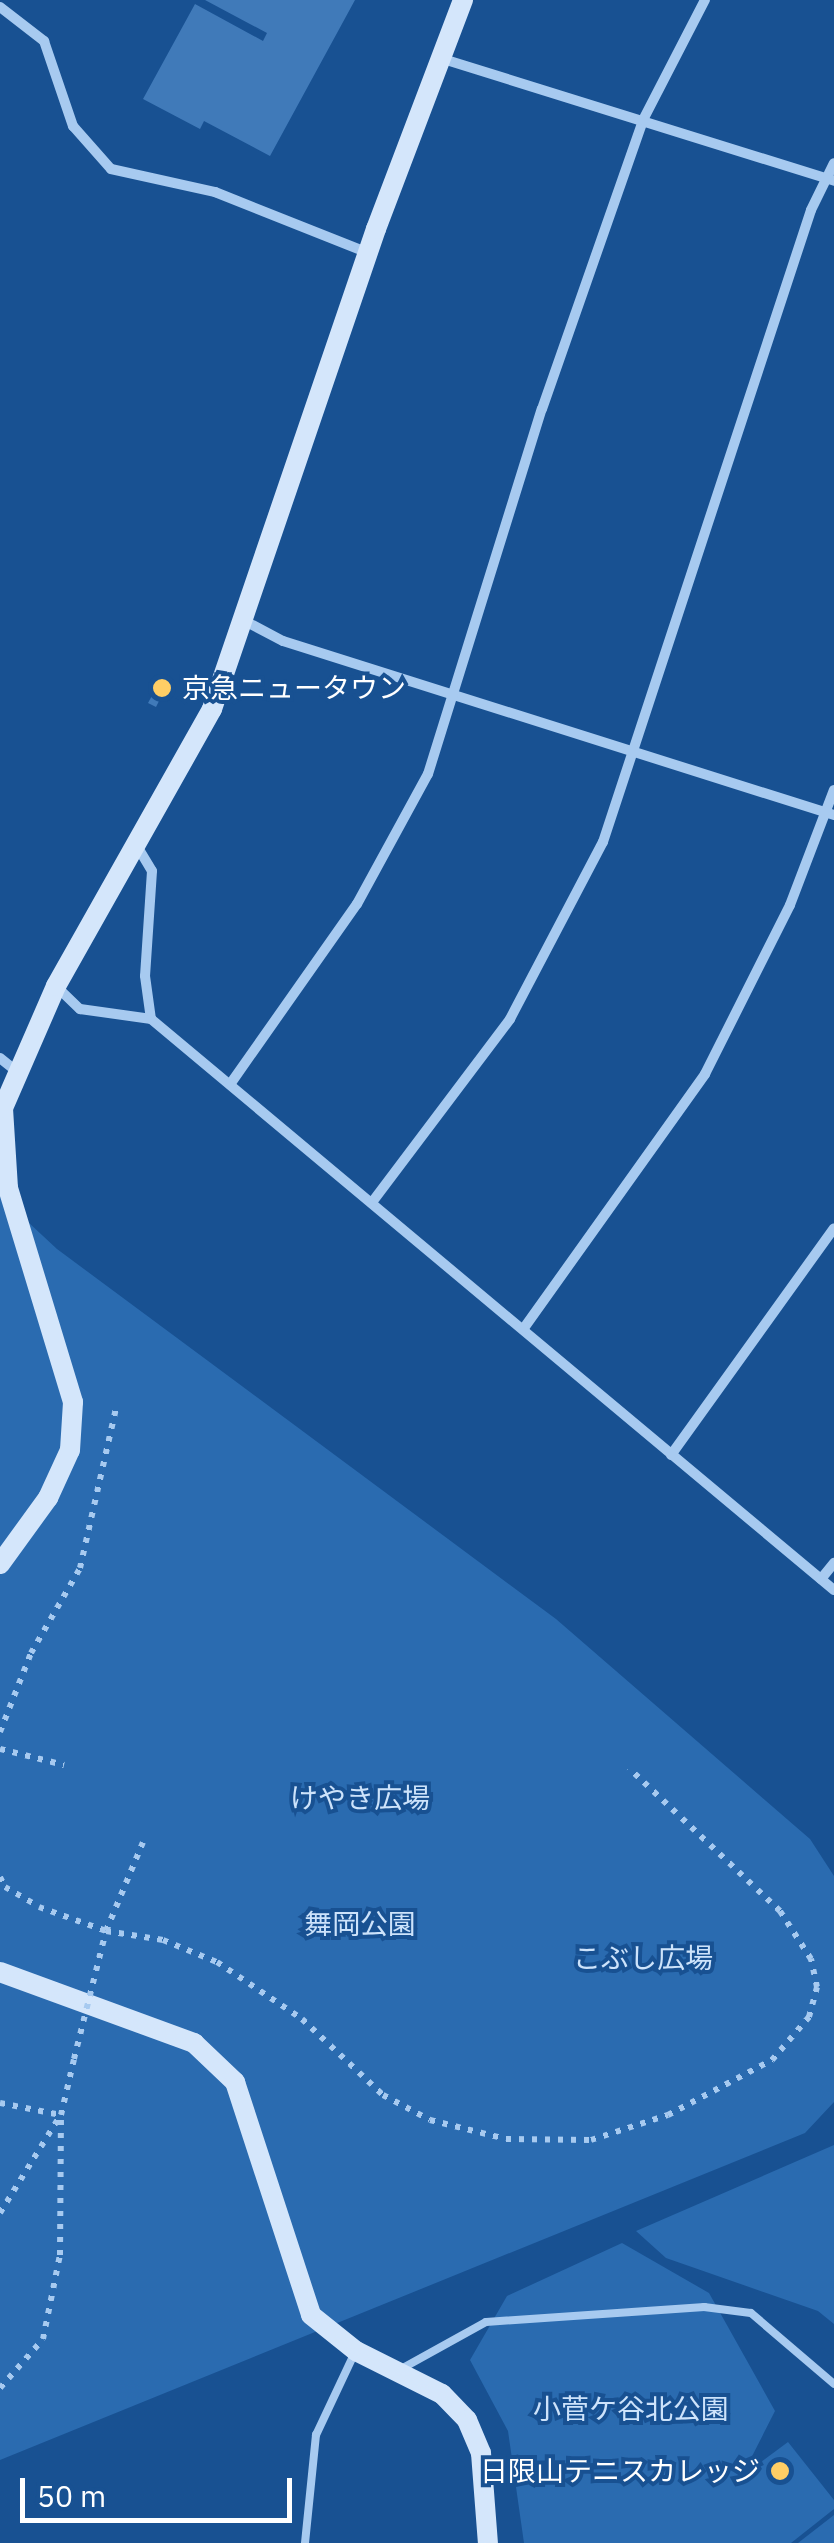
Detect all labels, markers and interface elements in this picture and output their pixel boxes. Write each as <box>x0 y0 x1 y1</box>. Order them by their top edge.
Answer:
place label: 京急ニュータウン <box>182 671 406 705</box>
marker: 京急ニュータウン <box>151 677 173 699</box>
park label: けやき広場 <box>290 1781 430 1815</box>
park label: 舞岡公園 <box>304 1907 416 1941</box>
park label: こぶし広場 <box>573 1941 713 1975</box>
park label: 小菅ケ谷北公園 <box>533 2392 729 2426</box>
place label: 日限山テニスカレッジ <box>480 2454 760 2488</box>
scale bar <box>25 2458 298 2520</box>
marker: 日限山テニスカレッジ <box>769 2460 791 2482</box>
text: 50 m <box>37 2476 106 2515</box>

